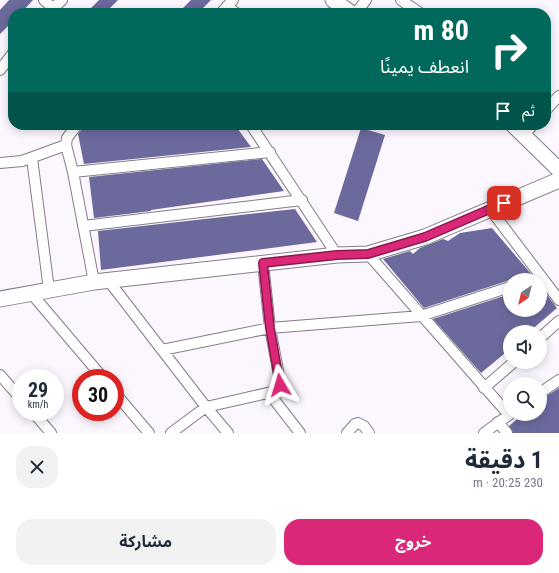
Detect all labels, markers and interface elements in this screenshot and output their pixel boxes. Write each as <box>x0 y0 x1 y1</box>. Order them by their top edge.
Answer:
text: 80 m <box>413 14 469 47</box>
icon: right <box>483 24 535 76</box>
text: انعطف يمينًا <box>380 56 469 77</box>
icon: arrive <box>492 100 514 122</box>
text: ثم <box>522 102 535 120</box>
pin <box>487 186 521 220</box>
icon: arrive <box>493 192 515 214</box>
north arrow <box>503 273 547 317</box>
map controls <box>503 273 547 421</box>
button: sound <box>503 325 547 369</box>
position arrow <box>259 364 301 406</box>
speed limit sign: 30 <box>72 369 124 421</box>
button: search <box>503 377 547 421</box>
text: 29 <box>28 378 48 402</box>
text: km/h <box>28 399 48 410</box>
button: close <box>16 446 58 488</box>
text: 1 دقيقة <box>465 446 543 474</box>
text: 230 m · 20:25 <box>473 475 543 490</box>
button: مشاركة <box>16 519 276 565</box>
button: خروج <box>284 519 543 565</box>

